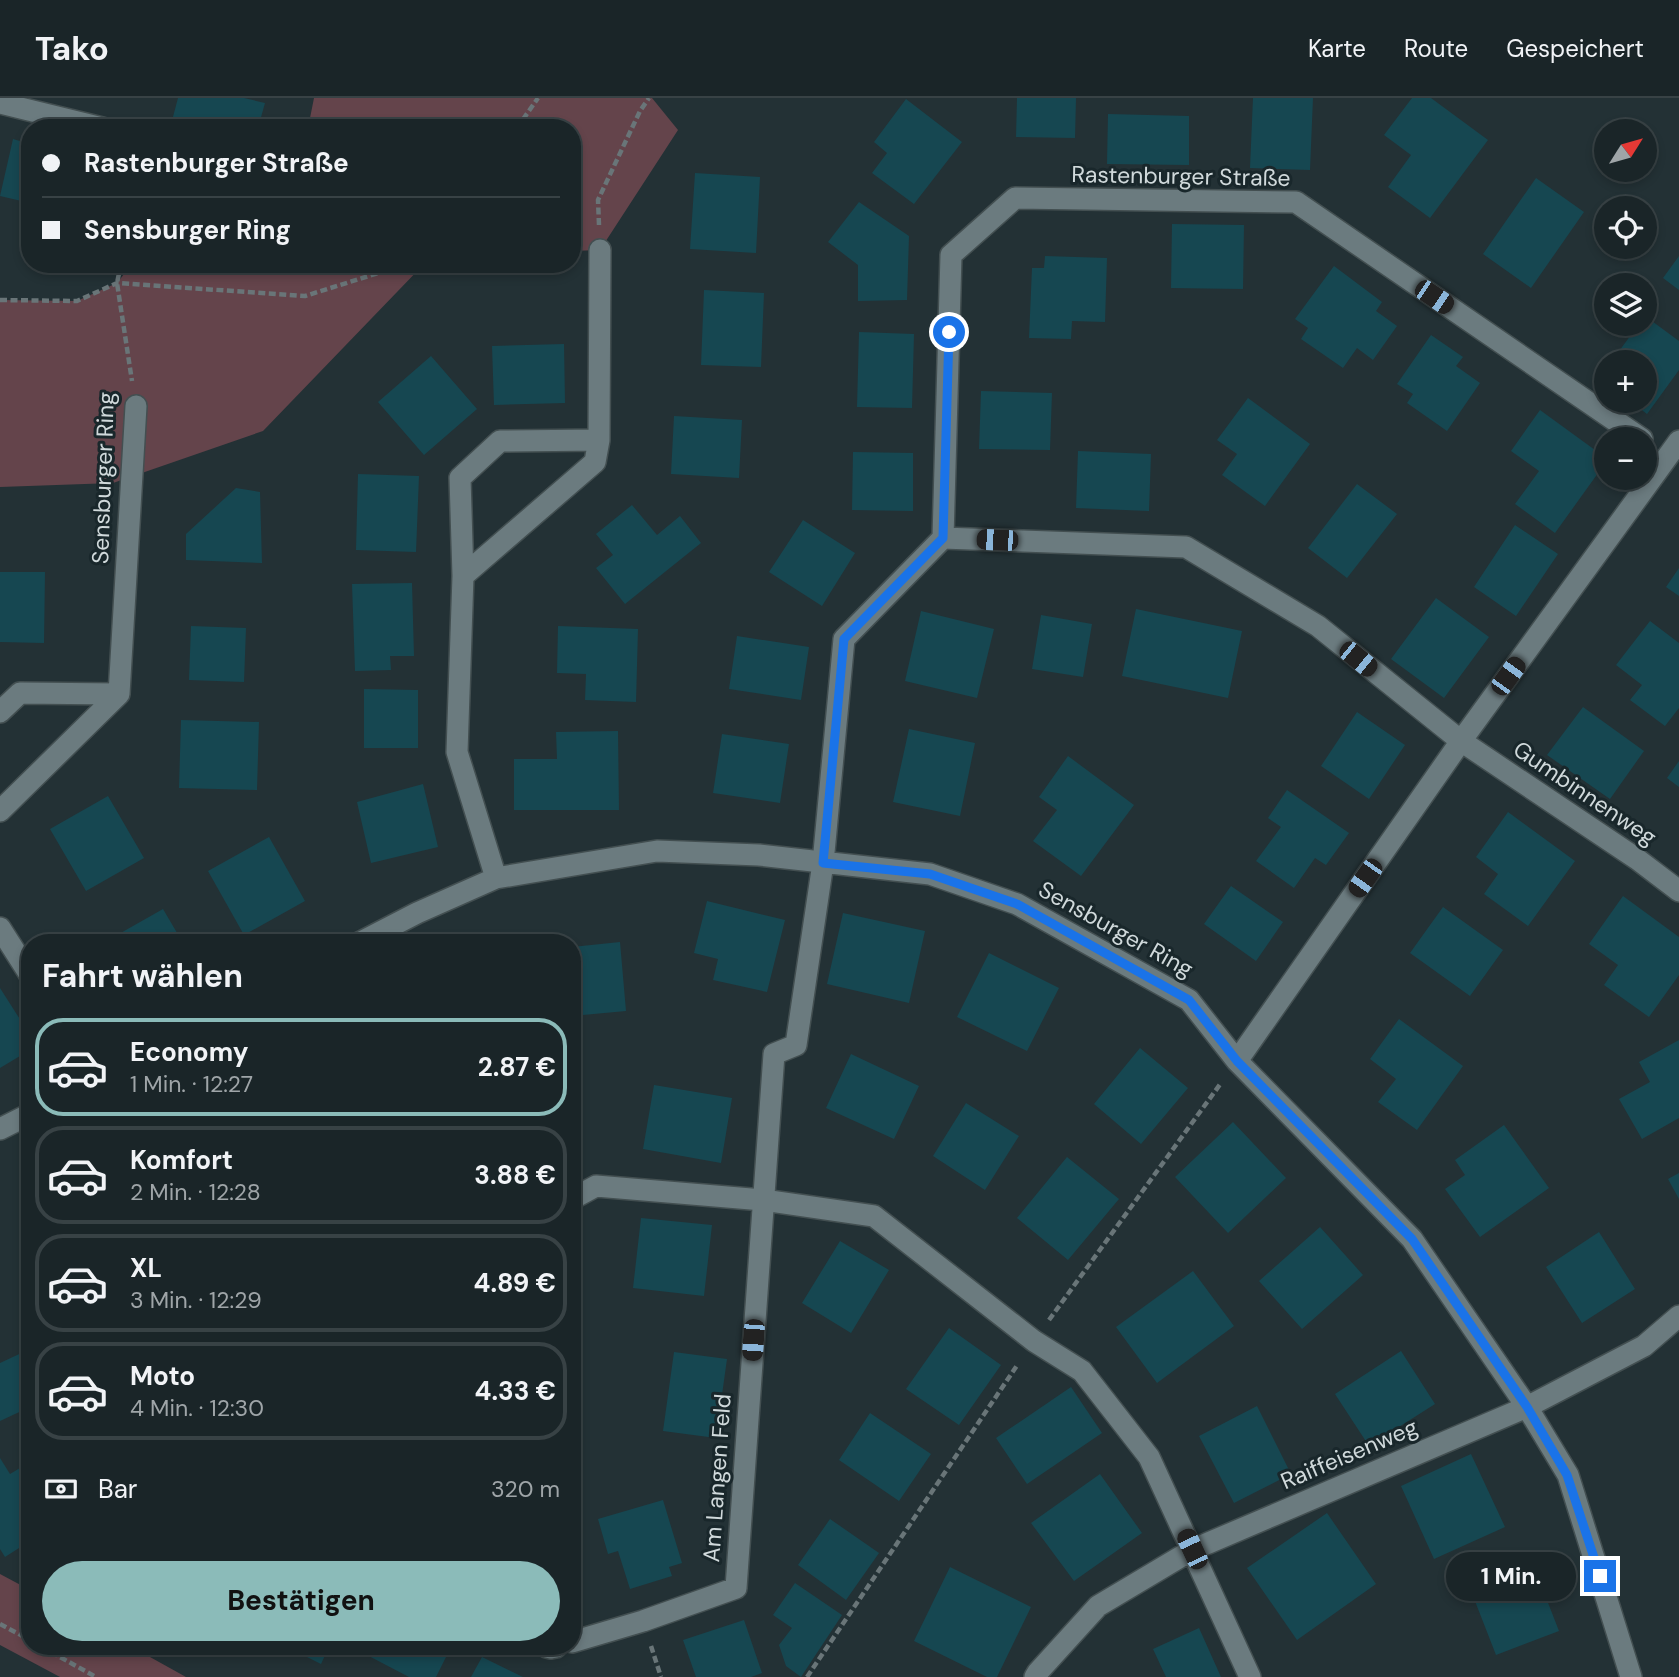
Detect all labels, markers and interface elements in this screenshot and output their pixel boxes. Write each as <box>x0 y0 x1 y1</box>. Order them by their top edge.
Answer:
text: Tako <box>35 27 109 70</box>
text: Karte <box>1308 33 1366 64</box>
text: Route <box>1404 33 1468 64</box>
text: Gespeichert <box>1506 33 1644 64</box>
north arrow <box>1594 119 1657 182</box>
map controls <box>1594 119 1657 490</box>
text: Rastenburger Straße <box>84 146 349 180</box>
street label: Rastenburger Straße <box>1071 159 1291 193</box>
button: locate <box>1594 196 1657 259</box>
text: Sensburger Ring <box>84 213 291 247</box>
button: layers <box>1594 273 1657 336</box>
car <box>1411 277 1458 317</box>
route start <box>933 316 965 348</box>
button: + <box>1594 350 1657 413</box>
street label: Sensburger Ring <box>85 391 121 565</box>
button: − <box>1594 427 1657 490</box>
car <box>976 529 1019 551</box>
car <box>1336 638 1381 680</box>
car <box>1488 653 1529 699</box>
street label: Gumbinnenweg <box>1508 734 1663 852</box>
car <box>1345 855 1386 901</box>
street label: Sensburger Ring <box>1033 874 1199 984</box>
text: Fahrt wählen <box>42 955 243 997</box>
text: Economy <box>130 1035 248 1069</box>
icon: car <box>46 1036 109 1099</box>
text: 2.87 € <box>478 1050 556 1084</box>
text: 1 Min. · 12:27 <box>130 1069 253 1099</box>
text: Komfort <box>130 1143 233 1177</box>
icon: car <box>46 1144 109 1207</box>
text: 3.88 € <box>474 1158 556 1192</box>
text: 2 Min. · 12:28 <box>130 1177 261 1207</box>
text: XL <box>130 1251 162 1285</box>
icon: car <box>46 1252 109 1315</box>
text: 4.89 € <box>474 1266 556 1300</box>
text: 3 Min. · 12:29 <box>130 1285 262 1315</box>
car <box>742 1318 765 1362</box>
text: Moto <box>130 1359 195 1393</box>
icon: car <box>46 1360 109 1423</box>
text: 4.33 € <box>475 1374 556 1408</box>
text: 4 Min. · 12:30 <box>130 1393 264 1423</box>
street label: Am Langen Feld <box>696 1393 738 1563</box>
street label: Raiffeisenweg <box>1276 1412 1422 1496</box>
icon: cash <box>42 1470 80 1508</box>
text: Bar <box>98 1472 137 1506</box>
text: 320 m <box>491 1474 560 1504</box>
car <box>1174 1526 1211 1572</box>
callout: 1 Min. <box>1446 1552 1576 1600</box>
route end <box>1584 1560 1616 1592</box>
button: Bestätigen <box>42 1561 560 1641</box>
text: 1 Min. <box>1481 1561 1541 1591</box>

